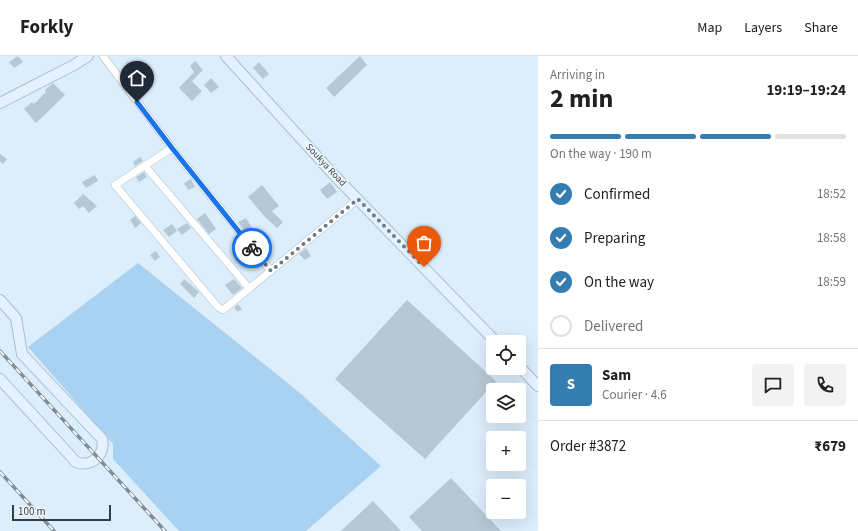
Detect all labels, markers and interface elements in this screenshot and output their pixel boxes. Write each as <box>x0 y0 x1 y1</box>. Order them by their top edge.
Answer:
text: Forkly <box>20 14 73 41</box>
text: Map <box>697 18 722 38</box>
text: Layers <box>744 18 782 38</box>
text: Share <box>804 18 838 38</box>
pin <box>120 61 154 102</box>
text: Arriving in <box>550 66 605 84</box>
icon: home <box>126 67 148 89</box>
text: 2 min <box>550 80 613 117</box>
text: 19:19–19:24 <box>766 80 846 101</box>
street label: Soukya Road <box>302 140 350 190</box>
text: On the way · 190 m <box>550 145 652 163</box>
icon: check <box>550 183 572 205</box>
text: Confirmed <box>584 184 650 205</box>
text: 18:52 <box>817 185 846 203</box>
pin <box>407 226 441 267</box>
icon: check <box>550 227 572 249</box>
courier <box>232 228 272 268</box>
text: Preparing <box>584 228 645 249</box>
text: 18:58 <box>817 229 846 247</box>
icon: bag <box>413 232 435 254</box>
icon: bike <box>241 237 263 259</box>
icon: check <box>550 271 572 293</box>
text: On the way <box>584 272 654 293</box>
text: 18:59 <box>817 273 846 291</box>
text: Delivered <box>584 316 643 337</box>
map controls <box>486 335 526 519</box>
button: locate <box>486 335 526 375</box>
button: chat <box>752 364 794 406</box>
button: phone <box>804 364 846 406</box>
text: Sam <box>602 365 631 386</box>
text: S <box>567 374 575 395</box>
button: layers <box>486 383 526 423</box>
text: Courier · 4.6 <box>602 386 667 404</box>
button: + <box>486 431 526 471</box>
text: Order #3872 <box>550 436 626 457</box>
text: ₹679 <box>814 436 846 457</box>
button: − <box>486 479 526 519</box>
scale bar <box>12 503 111 522</box>
text: 100 m <box>18 504 46 519</box>

